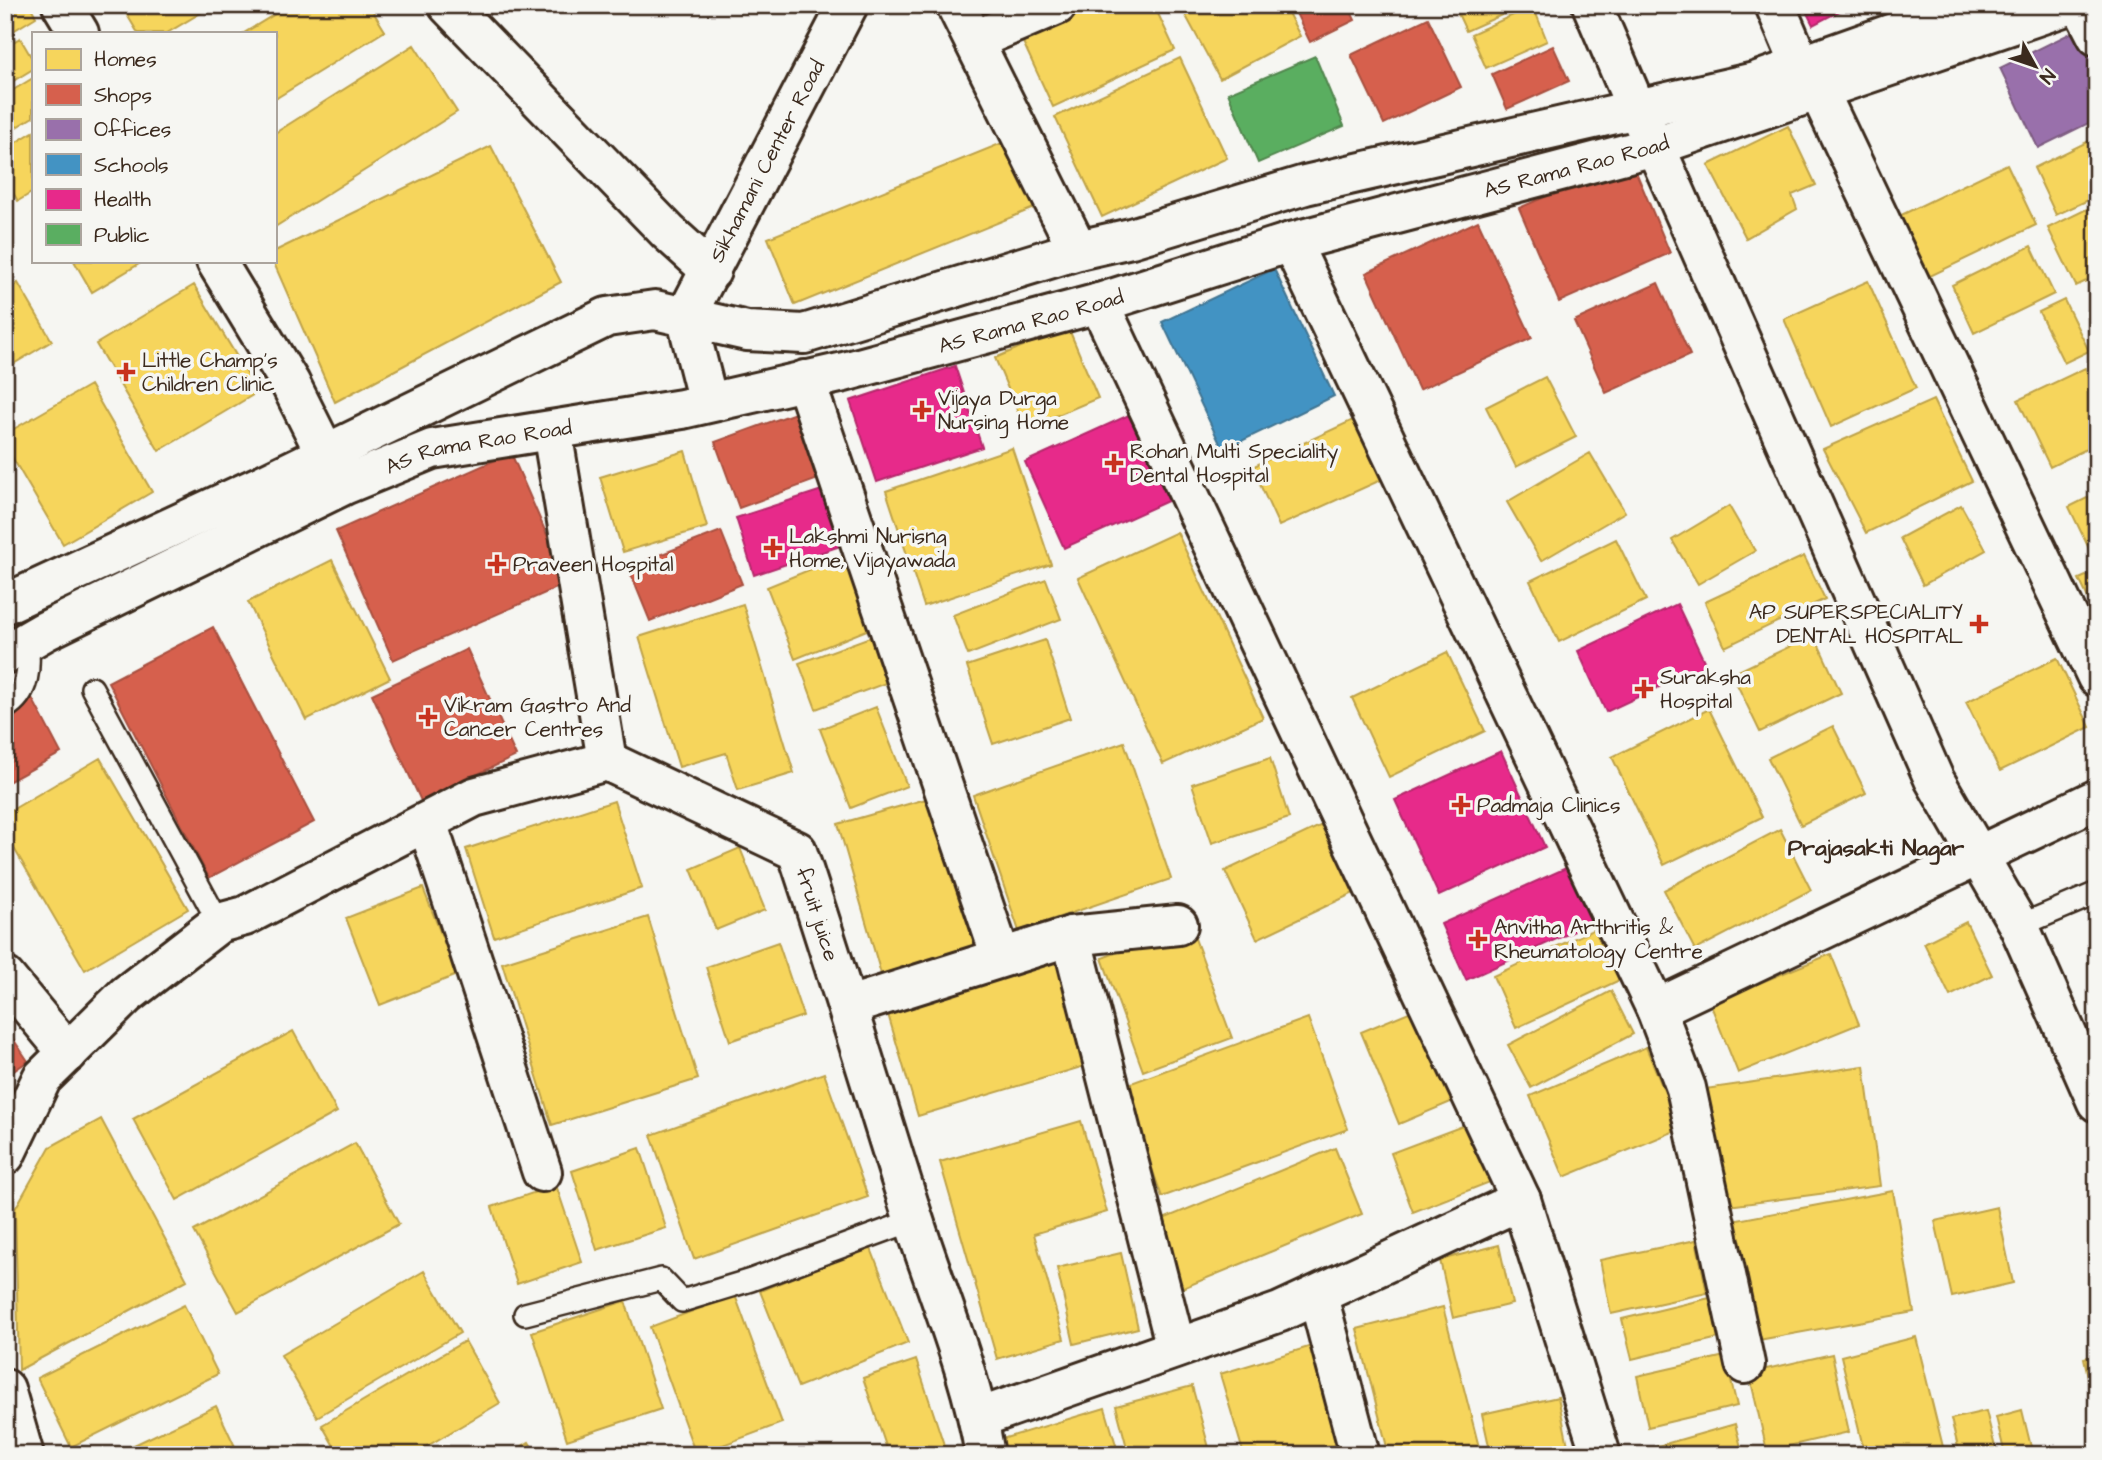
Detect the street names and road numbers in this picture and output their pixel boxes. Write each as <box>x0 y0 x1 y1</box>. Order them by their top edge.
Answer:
street label: Sikhamani Center Road <box>703 54 832 267</box>
street label: AS Rama Rao Road <box>1481 128 1673 206</box>
street label: AS Rama Rao Road <box>935 282 1127 361</box>
street label: AS Rama Rao Road <box>381 413 574 482</box>
street label: fruit juice <box>788 863 846 965</box>

